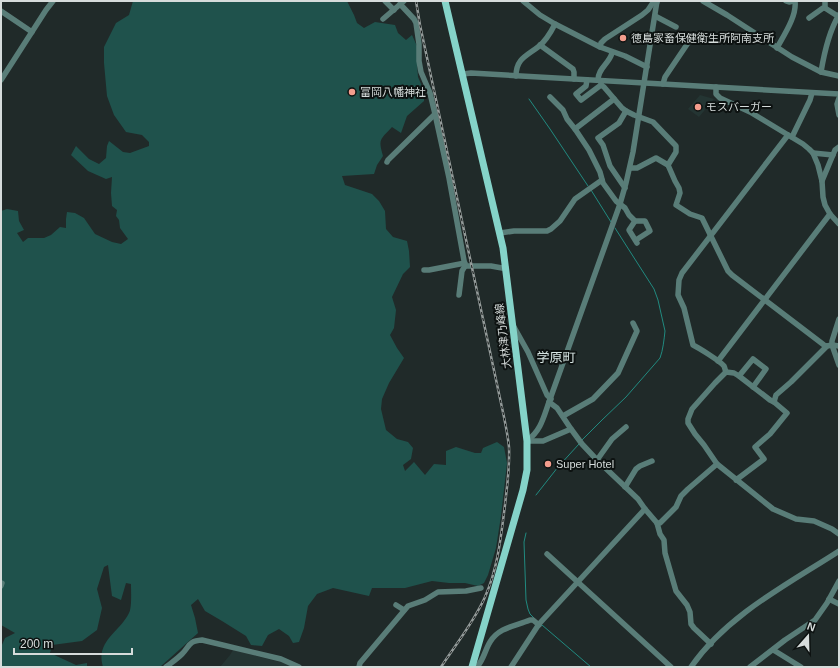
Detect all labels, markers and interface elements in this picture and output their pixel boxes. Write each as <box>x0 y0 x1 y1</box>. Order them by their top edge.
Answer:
place label: 徳島家畜保健衛生所阿南支所 <box>631 32 775 44</box>
marker: 徳島家畜保健衛生所阿南支所 <box>618 33 628 43</box>
place label: 富岡八幡神社 <box>360 86 426 98</box>
marker: 富岡八幡神社 <box>347 87 357 97</box>
place label: モスバーガー <box>706 101 772 113</box>
marker: モスバーガー <box>693 102 703 112</box>
street label: 大林津乃峰線 <box>493 303 513 369</box>
district label: 学原町 <box>536 350 576 365</box>
place label: Super Hotel <box>556 458 614 470</box>
marker: Super Hotel <box>543 459 553 469</box>
north arrow <box>788 616 828 656</box>
text: N <box>806 620 817 634</box>
scale bar <box>14 630 132 656</box>
text: 200 m <box>20 637 53 651</box>

